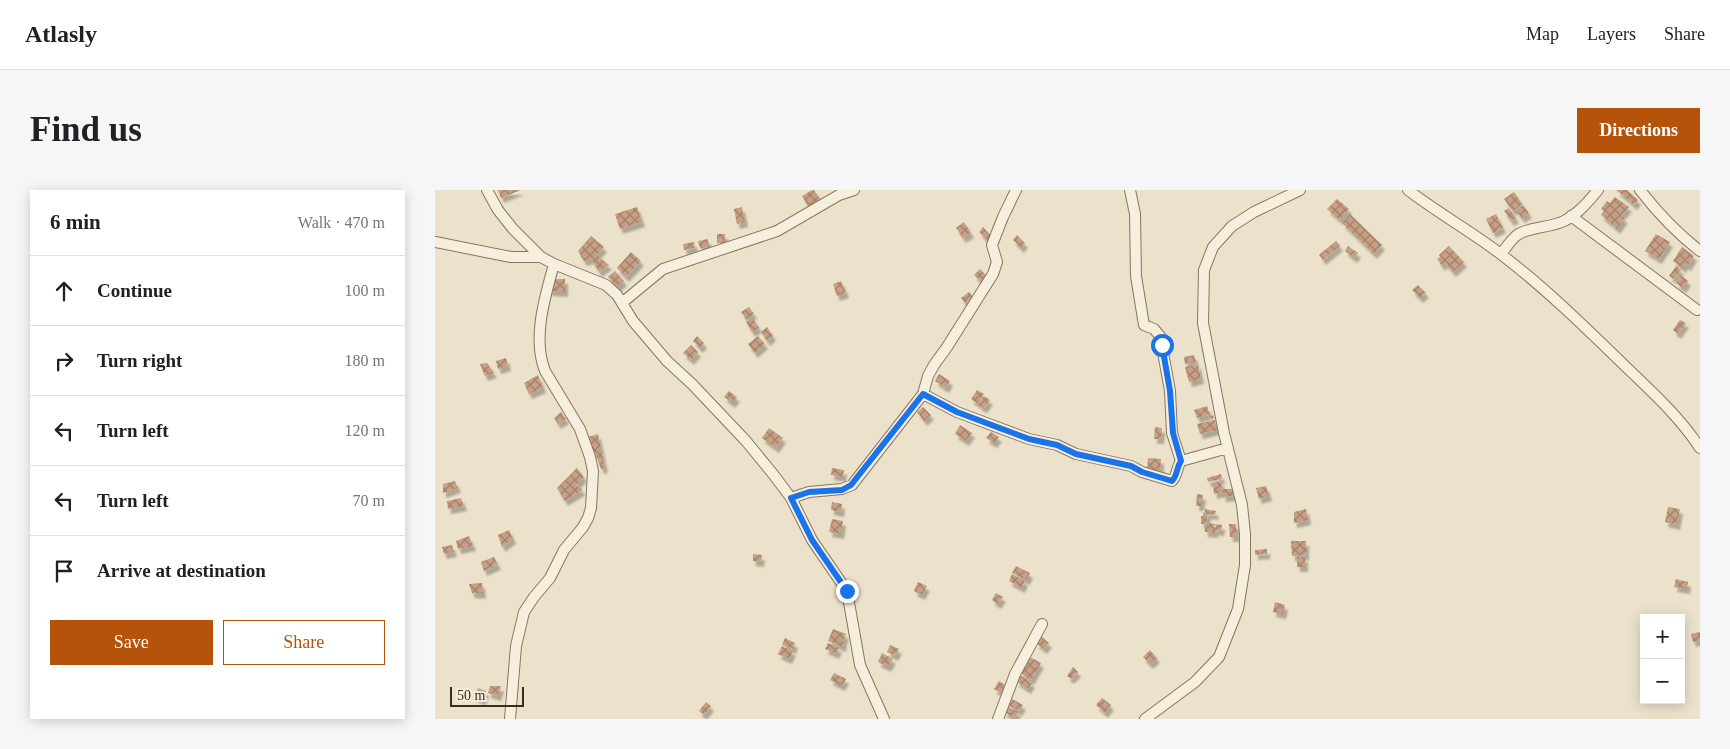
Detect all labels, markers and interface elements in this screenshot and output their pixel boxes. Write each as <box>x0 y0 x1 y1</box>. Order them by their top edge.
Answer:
text: Atlasly <box>25 21 97 47</box>
text: Map <box>1526 24 1559 44</box>
text: Layers <box>1587 24 1636 44</box>
text: Share <box>1664 24 1705 44</box>
button: Directions <box>1577 108 1700 153</box>
text: Find us <box>30 110 142 149</box>
text: 6 min <box>50 210 101 234</box>
text: Walk · 470 m <box>298 214 385 231</box>
icon: ahead <box>50 277 78 305</box>
text: Continue <box>97 280 172 301</box>
text: 100 m <box>345 282 385 299</box>
route start <box>1151 334 1174 357</box>
icon: right <box>50 347 78 375</box>
text: Turn right <box>97 350 182 371</box>
text: 180 m <box>345 352 385 369</box>
icon: left <box>50 417 78 445</box>
text: Turn left <box>97 420 169 441</box>
text: 120 m <box>345 422 385 439</box>
icon: left <box>50 487 78 515</box>
text: Turn left <box>97 490 169 511</box>
text: 70 m <box>353 492 385 509</box>
icon: arrive <box>50 557 78 585</box>
text: Arrive at destination <box>97 560 266 581</box>
route end <box>836 580 859 603</box>
map controls <box>1640 614 1685 704</box>
button: + <box>1640 614 1685 659</box>
button: Save <box>50 620 213 665</box>
button: Share <box>223 620 385 665</box>
button: − <box>1640 659 1685 704</box>
scale bar <box>450 684 524 707</box>
text: 50 m <box>457 688 485 703</box>

